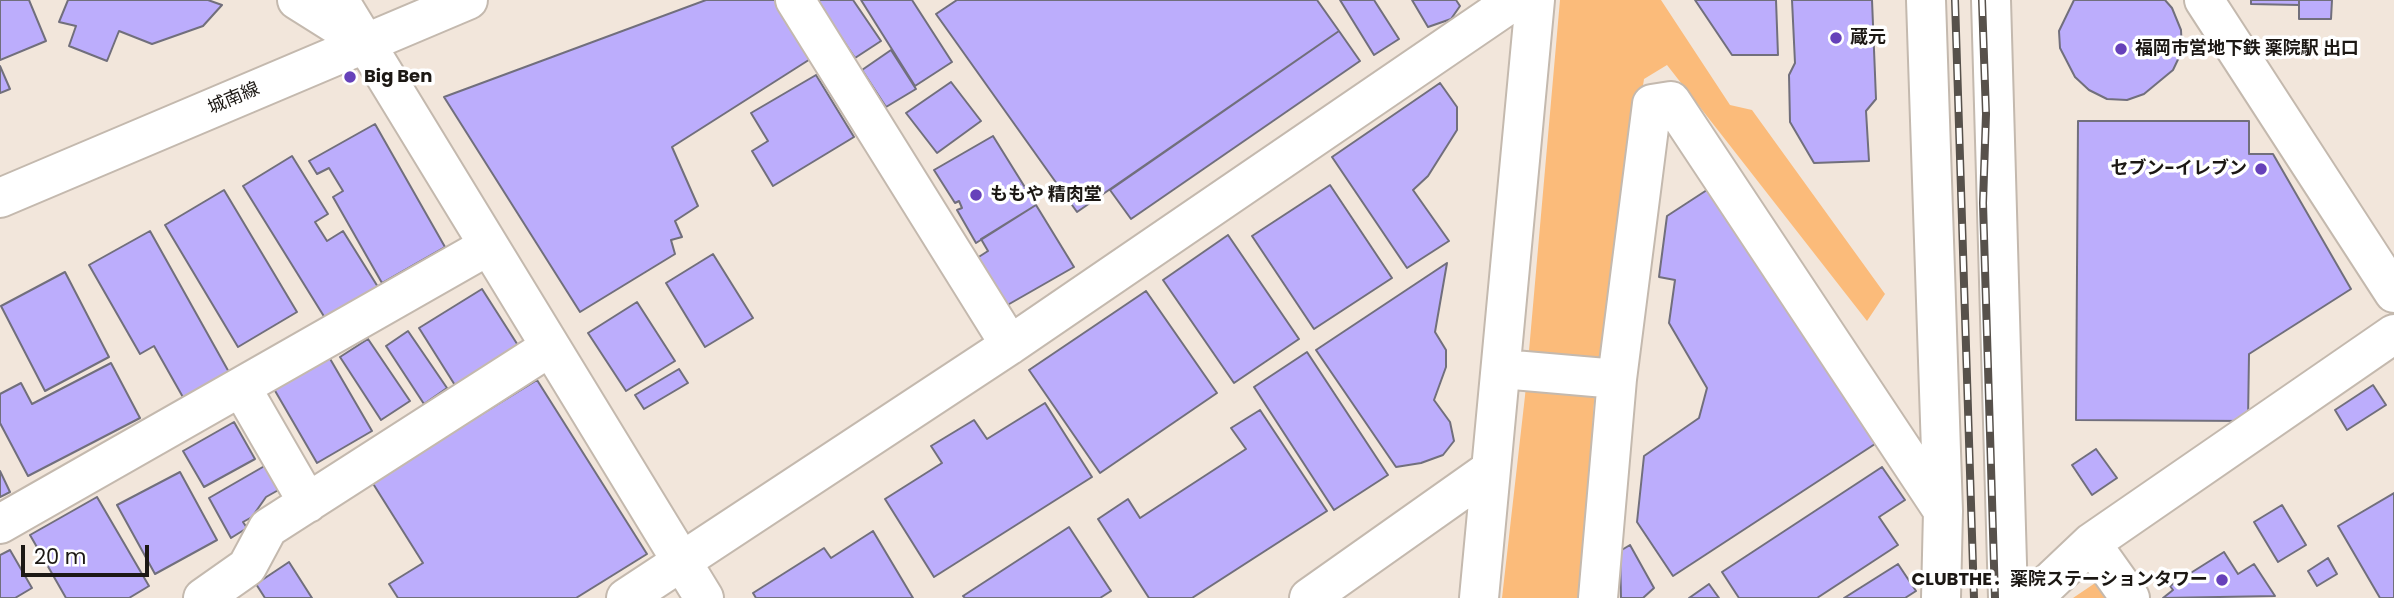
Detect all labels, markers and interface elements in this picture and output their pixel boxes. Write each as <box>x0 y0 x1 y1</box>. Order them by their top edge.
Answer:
place label: 蔵元 <box>1850 27 1886 49</box>
marker: 蔵元 <box>1828 30 1844 46</box>
place label: 福岡市営地下鉄 薬院駅 出口 <box>2135 38 2359 60</box>
marker: 福岡市営地下鉄 薬院駅 出口 <box>2113 41 2129 57</box>
place label: Big Ben <box>364 66 432 88</box>
marker: Big Ben <box>342 69 358 85</box>
street label: 城南線 <box>205 79 263 119</box>
place label: セブン-イレブン <box>2111 158 2247 180</box>
marker: セブン-イレブン <box>2253 161 2269 177</box>
place label: ももや 精肉堂 <box>990 184 1102 206</box>
marker: ももや 精肉堂 <box>968 187 984 203</box>
scale bar <box>24 532 152 576</box>
text: 20 m <box>34 542 87 571</box>
place label: CLUBTHE．薬院ステーションタワー <box>1912 569 2208 591</box>
marker: CLUBTHE．薬院ステーションタワー <box>2214 572 2230 588</box>

